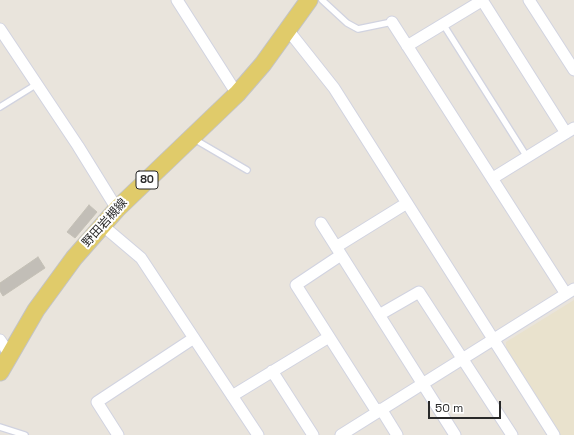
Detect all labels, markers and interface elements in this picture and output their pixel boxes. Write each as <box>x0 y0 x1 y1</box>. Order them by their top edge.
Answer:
road number: 80 <box>136 171 158 189</box>
street label: 野田岩槻線 <box>80 196 130 250</box>
scale bar <box>430 393 503 419</box>
text: 50 m <box>435 400 463 416</box>

